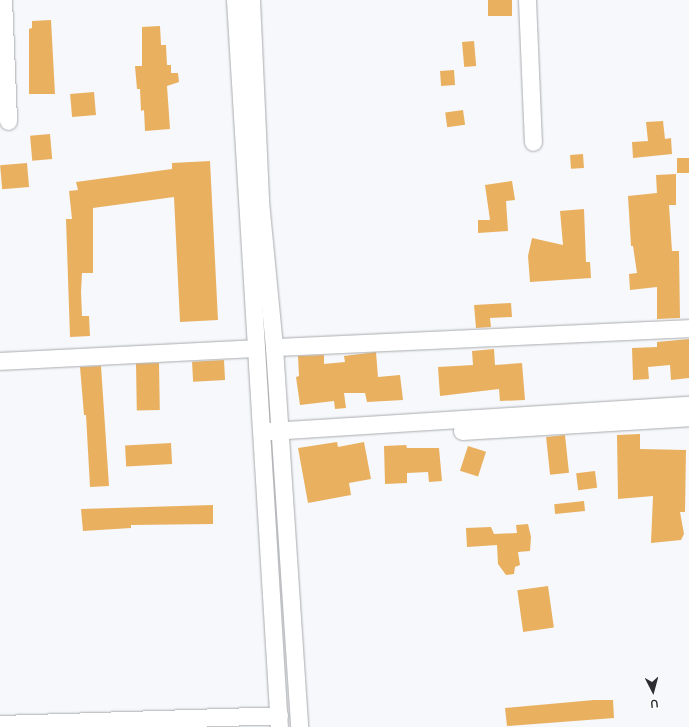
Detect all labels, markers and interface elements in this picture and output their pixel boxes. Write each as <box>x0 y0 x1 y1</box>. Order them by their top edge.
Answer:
north arrow <box>633 671 673 711</box>
text: U <box>649 696 659 711</box>

